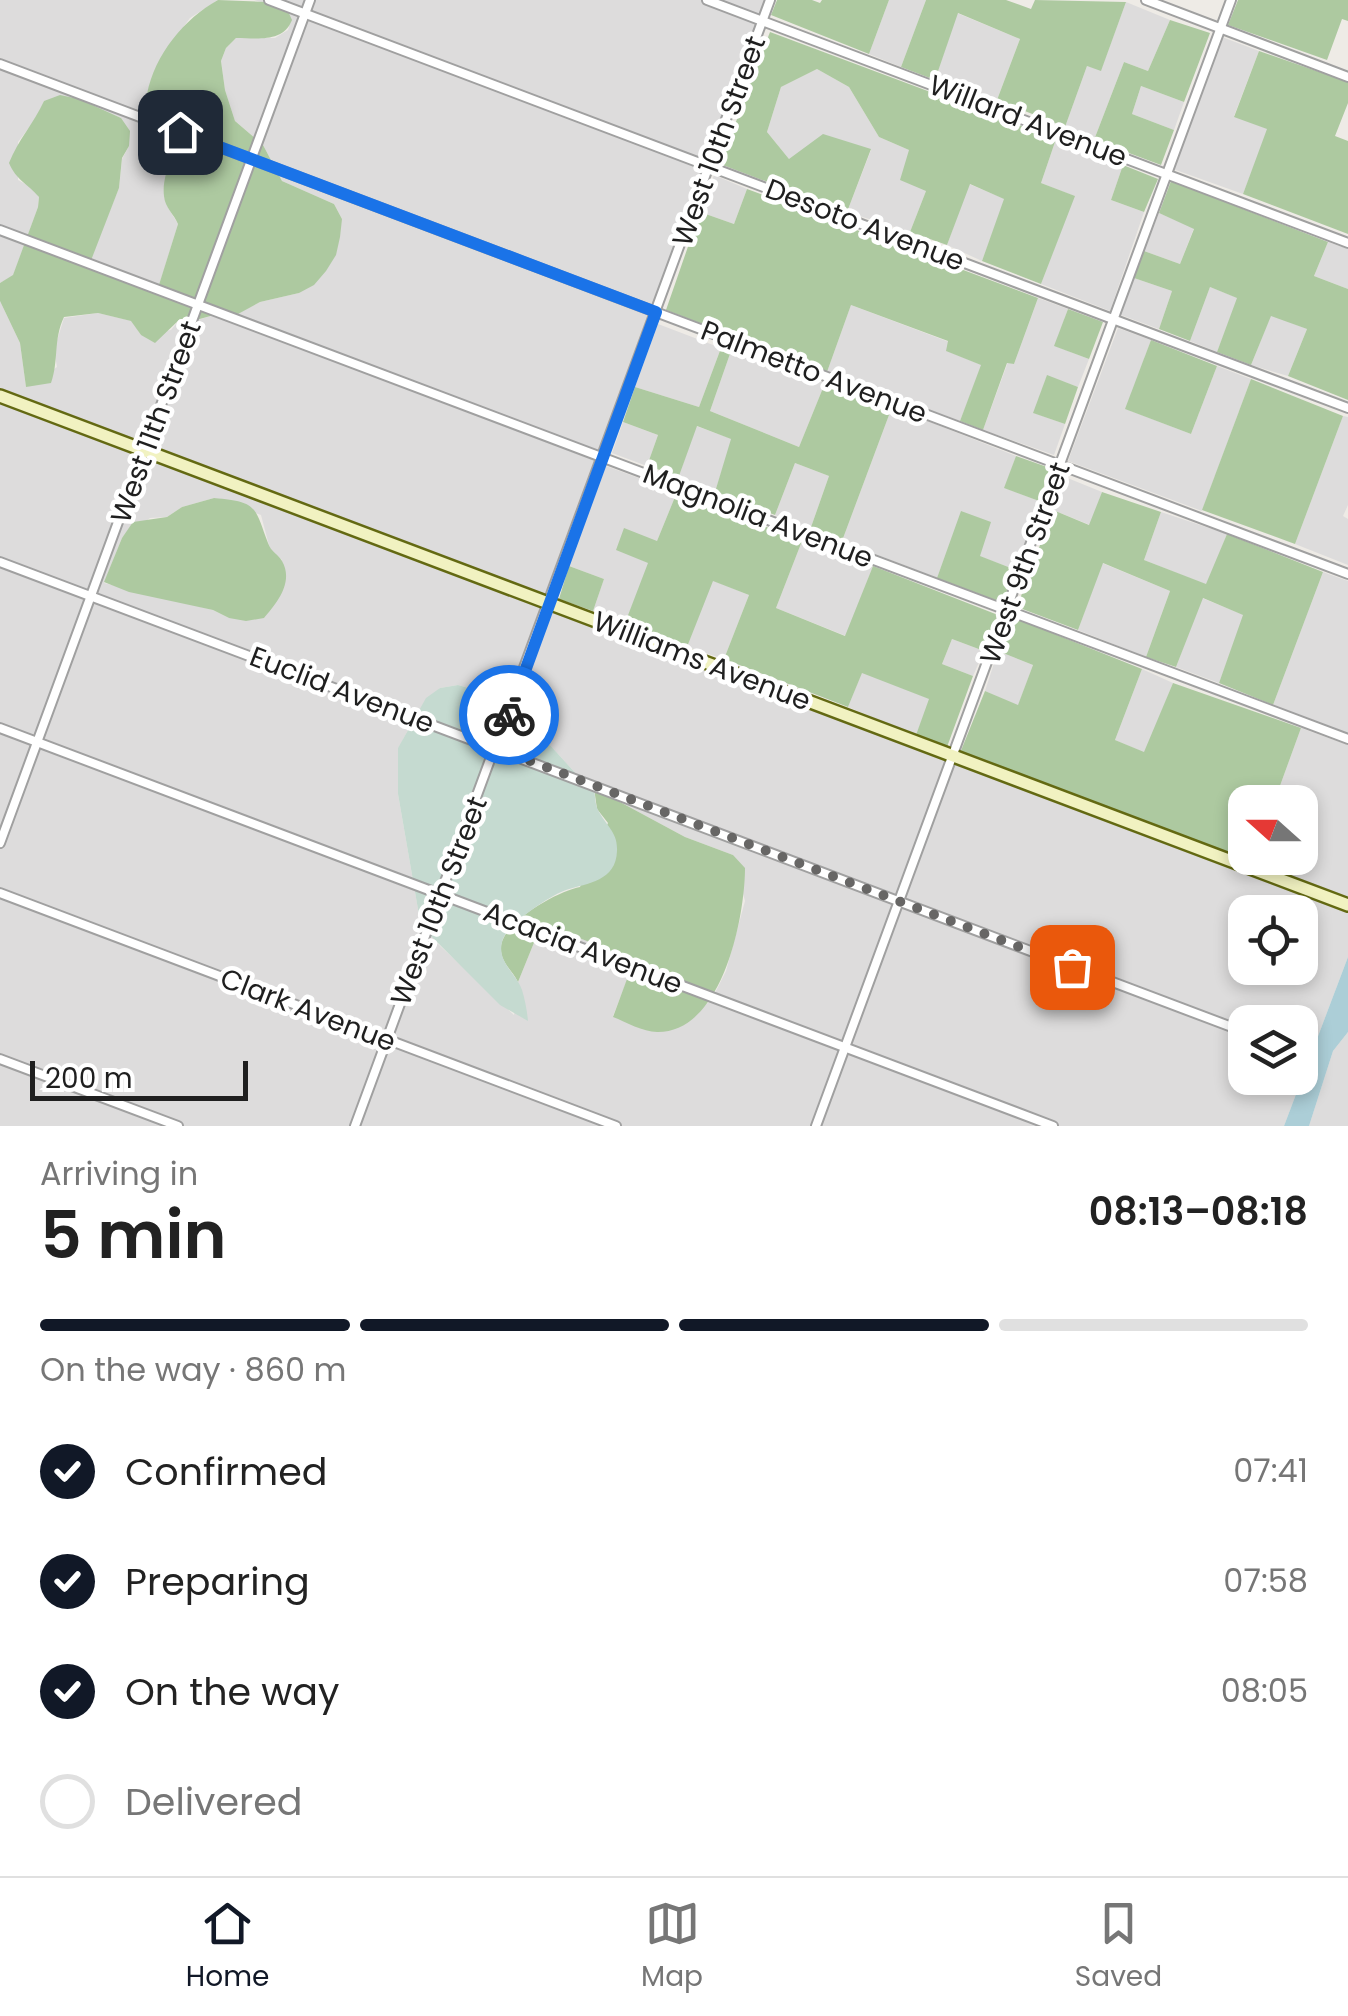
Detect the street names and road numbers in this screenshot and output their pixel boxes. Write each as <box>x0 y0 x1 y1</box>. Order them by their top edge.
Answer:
street label: West 10th Street <box>663 30 775 252</box>
street label: Willard Avenue <box>923 65 1133 177</box>
street label: Desoto Avenue <box>760 169 970 281</box>
street label: Palmetto Avenue <box>695 311 933 433</box>
street label: West 11th Street <box>101 316 211 528</box>
street label: Magnolia Avenue <box>638 454 878 578</box>
street label: West 9th Street <box>970 457 1080 669</box>
street label: Williams Avenue <box>588 602 816 720</box>
street label: Euclid Avenue <box>244 637 440 743</box>
street label: West 10th Street <box>381 791 497 1011</box>
street label: Acacia Avenue <box>478 892 688 1004</box>
street label: Clark Avenue <box>215 959 401 1061</box>

